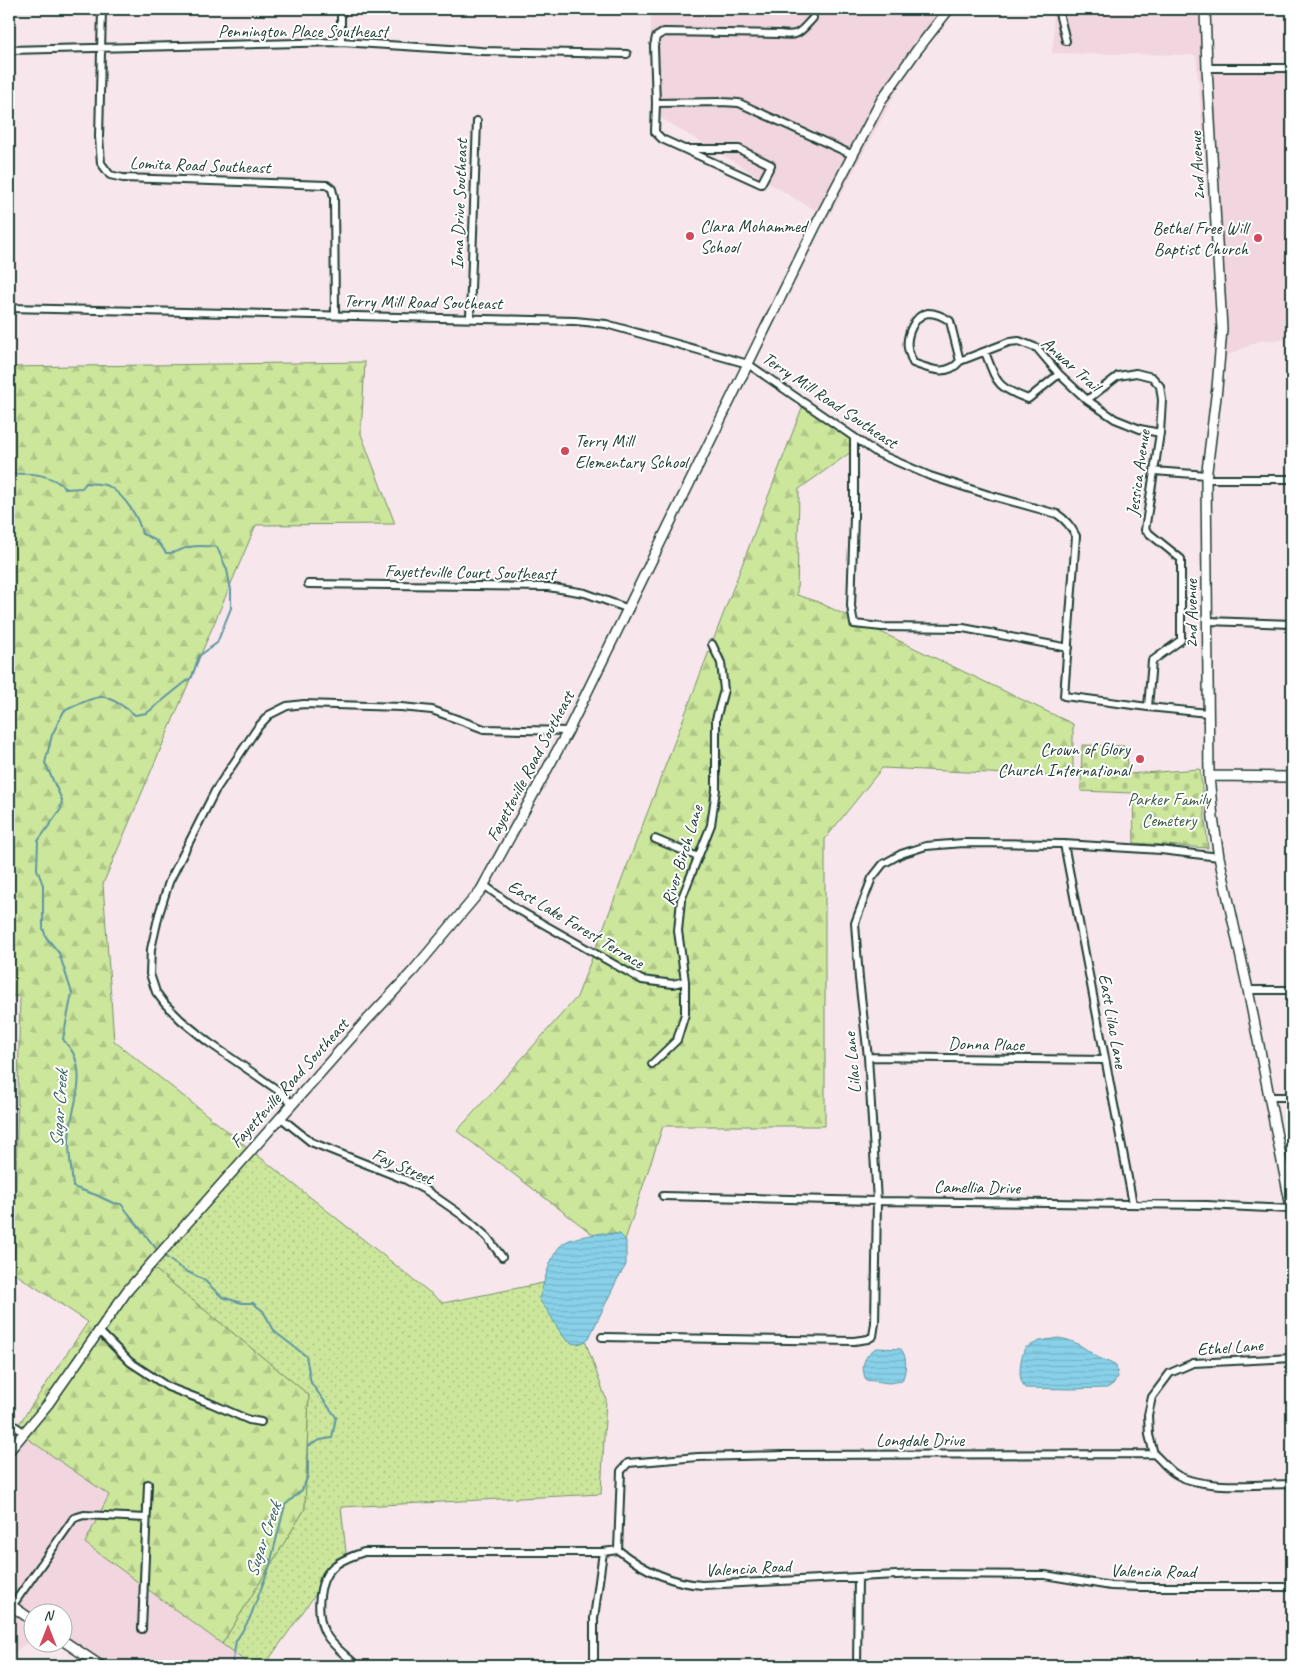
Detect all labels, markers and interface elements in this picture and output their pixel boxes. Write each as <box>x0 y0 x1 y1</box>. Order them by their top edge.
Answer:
street label: Pennington Place Southeast <box>218 20 391 42</box>
street label: 2nd Avenue <box>1184 130 1210 201</box>
street label: Iona Drive Southeast <box>446 136 472 270</box>
street label: Lomita Road Southeast <box>129 152 273 179</box>
place label: Clara Mohammed School <box>700 215 810 258</box>
place label: Bethel Free Will Baptist Church <box>1152 217 1251 260</box>
marker: Clara Mohammed School <box>684 230 696 242</box>
marker: Bethel Free Will Baptist Church <box>1252 232 1264 244</box>
street label: Terry Mill Road Southeast <box>344 290 504 314</box>
street label: Anwar Trail <box>1037 332 1107 398</box>
street label: Terry Mill Road Southeast <box>758 347 903 454</box>
street label: Jessica Avenue <box>1121 427 1155 518</box>
place label: Terry Mill Elementary School <box>575 430 690 473</box>
marker: Terry Mill Elementary School <box>559 445 571 457</box>
street label: Fayetteville Court Southeast <box>385 560 558 585</box>
street label: 2nd Avenue <box>1180 578 1202 649</box>
street label: Fayetteville Road Southeast <box>481 685 580 845</box>
place label: Crown of Glory Church International <box>998 738 1133 781</box>
marker: Crown of Glory Church International <box>1134 753 1146 765</box>
park label: Parker Family Cemetery <box>1128 788 1212 831</box>
street label: River Birch Lane <box>656 801 708 908</box>
street label: East Lake Forest Terrace <box>504 875 649 974</box>
street label: East Lilac Lane <box>1094 972 1132 1071</box>
street label: Fayetteville Road Southeast <box>225 1012 354 1152</box>
street label: Lilac Lane <box>838 1030 866 1094</box>
street label: Donna Place <box>948 1032 1025 1056</box>
water label: Sugar Creek <box>44 1067 74 1148</box>
street label: Fay Street <box>369 1143 439 1190</box>
street label: Camellia Drive <box>934 1175 1021 1199</box>
street label: Ethel Lane <box>1196 1334 1265 1360</box>
street label: Longdale Drive <box>876 1429 965 1451</box>
water label: Sugar Creek <box>239 1497 288 1580</box>
street label: Valencia Road <box>705 1555 794 1581</box>
street label: Valencia Road <box>1110 1559 1199 1583</box>
north arrow <box>22 1602 72 1652</box>
text: N <box>44 1607 55 1624</box>

